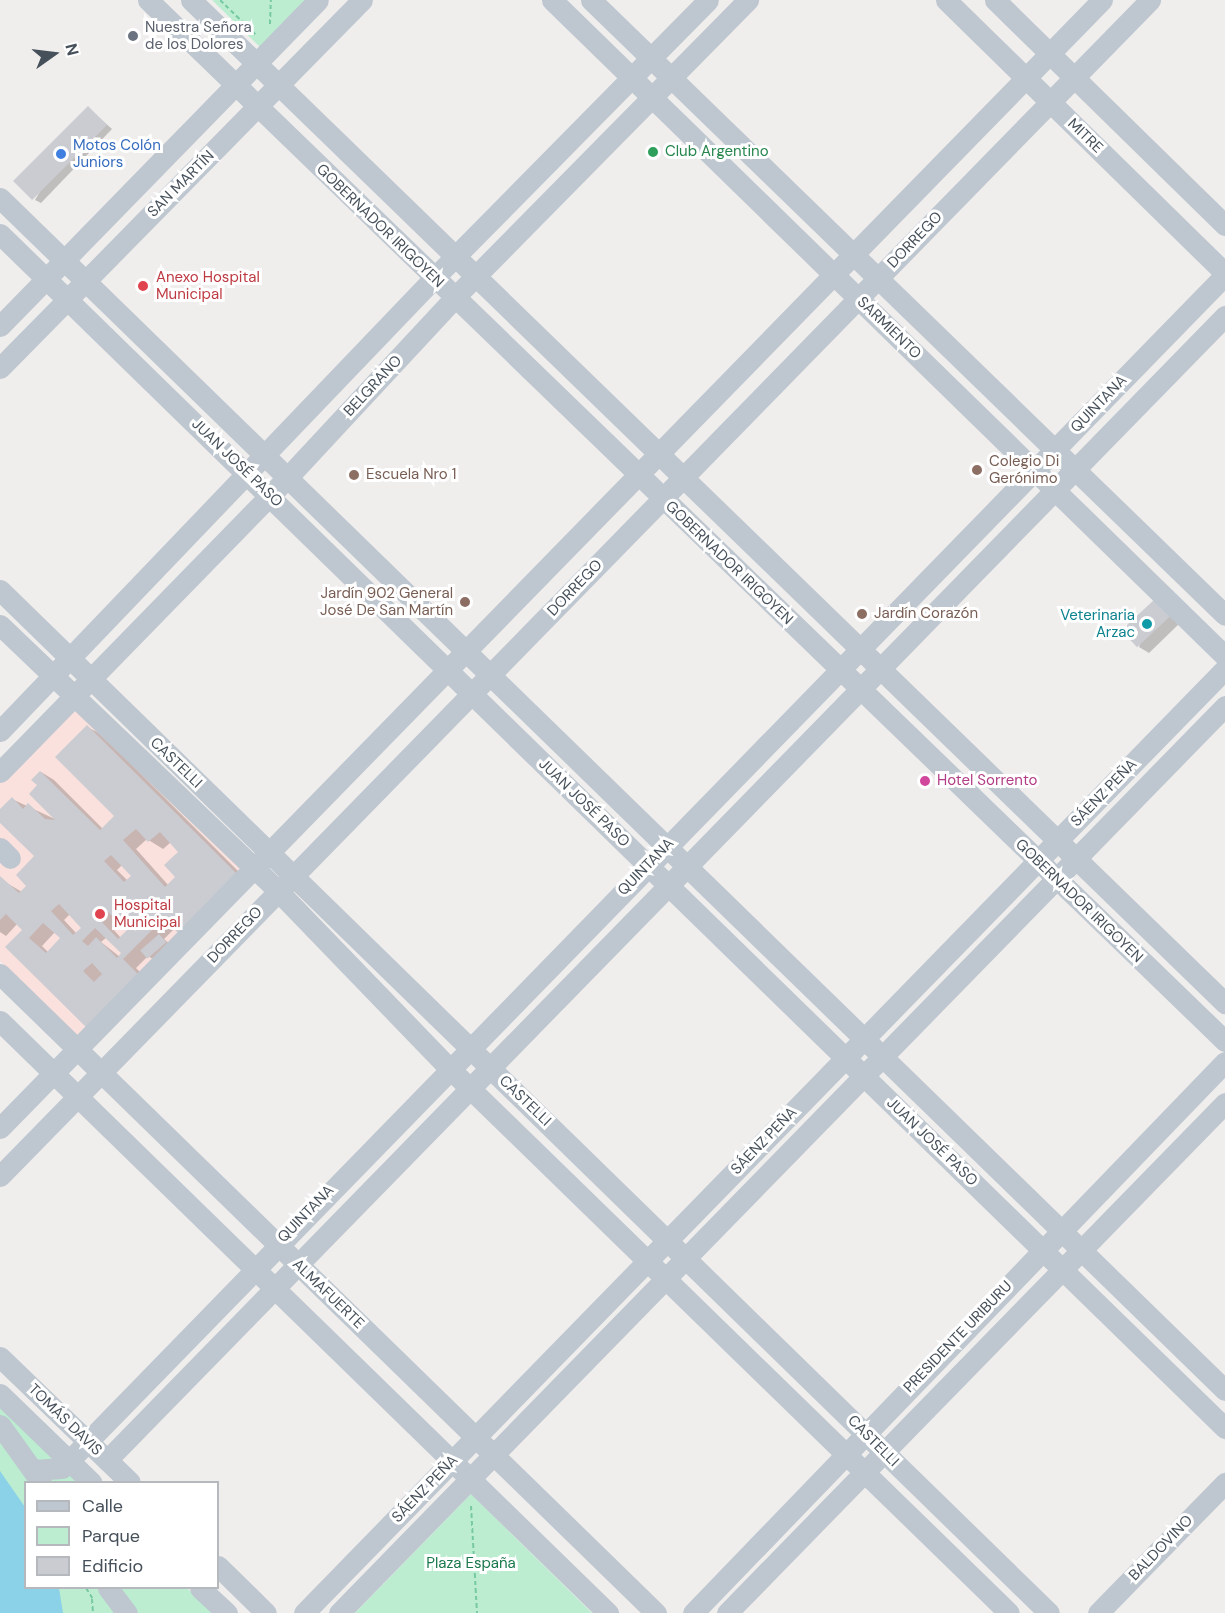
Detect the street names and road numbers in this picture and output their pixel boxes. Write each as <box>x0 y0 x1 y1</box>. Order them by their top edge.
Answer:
street label: MITRE <box>1064 115 1106 157</box>
street label: SAN MARTÍN <box>144 147 218 221</box>
street label: GOBERNADOR IRIGOYEN <box>313 160 447 292</box>
street label: DORREGO <box>884 208 946 272</box>
street label: SARMIENTO <box>853 293 925 363</box>
street label: BELGRANO <box>340 352 406 420</box>
street label: QUINTANA <box>1067 372 1131 436</box>
street label: JUAN JOSÉ PASO <box>188 415 286 511</box>
street label: GOBERNADOR IRIGOYEN <box>662 497 796 629</box>
street label: DORREGO <box>544 556 606 620</box>
street label: CASTELLI <box>146 734 206 792</box>
street label: JUAN JOSÉ PASO <box>535 755 633 851</box>
street label: SÁENZ PEÑA <box>1067 755 1141 831</box>
street label: QUINTANA <box>614 835 678 899</box>
street label: GOBERNADOR IRIGOYEN <box>1012 835 1146 967</box>
street label: DORREGO <box>204 903 266 967</box>
street label: CASTELLI <box>495 1072 555 1130</box>
street label: JUAN JOSÉ PASO <box>883 1094 981 1190</box>
street label: SÁENZ PEÑA <box>727 1103 801 1179</box>
street label: QUINTANA <box>274 1182 338 1246</box>
street label: ALMAFUERTE <box>288 1255 368 1333</box>
street label: PRESIDENTE URIBURU <box>900 1277 1016 1397</box>
street label: TOMÁS DAVIS <box>25 1381 105 1459</box>
street label: CASTELLI <box>844 1412 902 1470</box>
street label: SÁENZ PEÑA <box>388 1451 462 1527</box>
street label: BALDOVINO <box>1125 1512 1197 1584</box>

